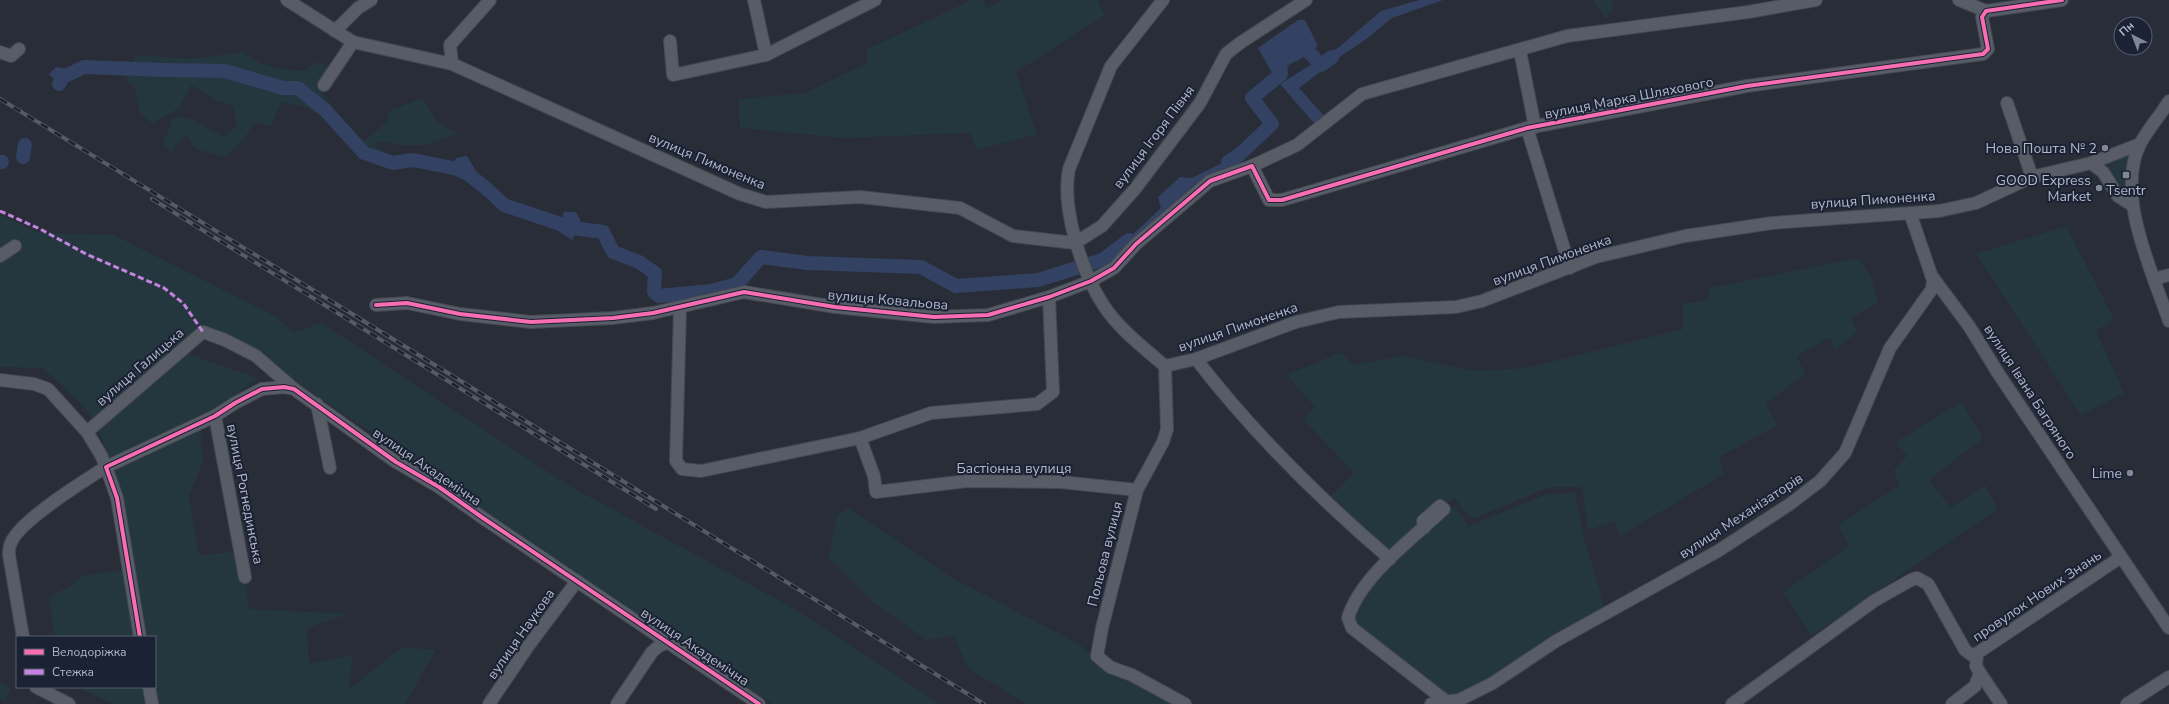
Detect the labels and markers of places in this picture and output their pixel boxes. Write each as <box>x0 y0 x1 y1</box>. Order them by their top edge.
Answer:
place label: Нова Пошта № 2 <box>1985 139 2097 158</box>
marker: Нова Пошта № 2 <box>2100 143 2110 153</box>
marker: Tsentr <box>2121 170 2131 180</box>
place label: GOOD Express Market <box>1996 171 2091 206</box>
place label: Tsentr <box>2106 181 2146 200</box>
marker: GOOD Express Market <box>2094 183 2104 193</box>
place label: Lime <box>2092 464 2122 483</box>
marker: Lime <box>2125 468 2135 478</box>

